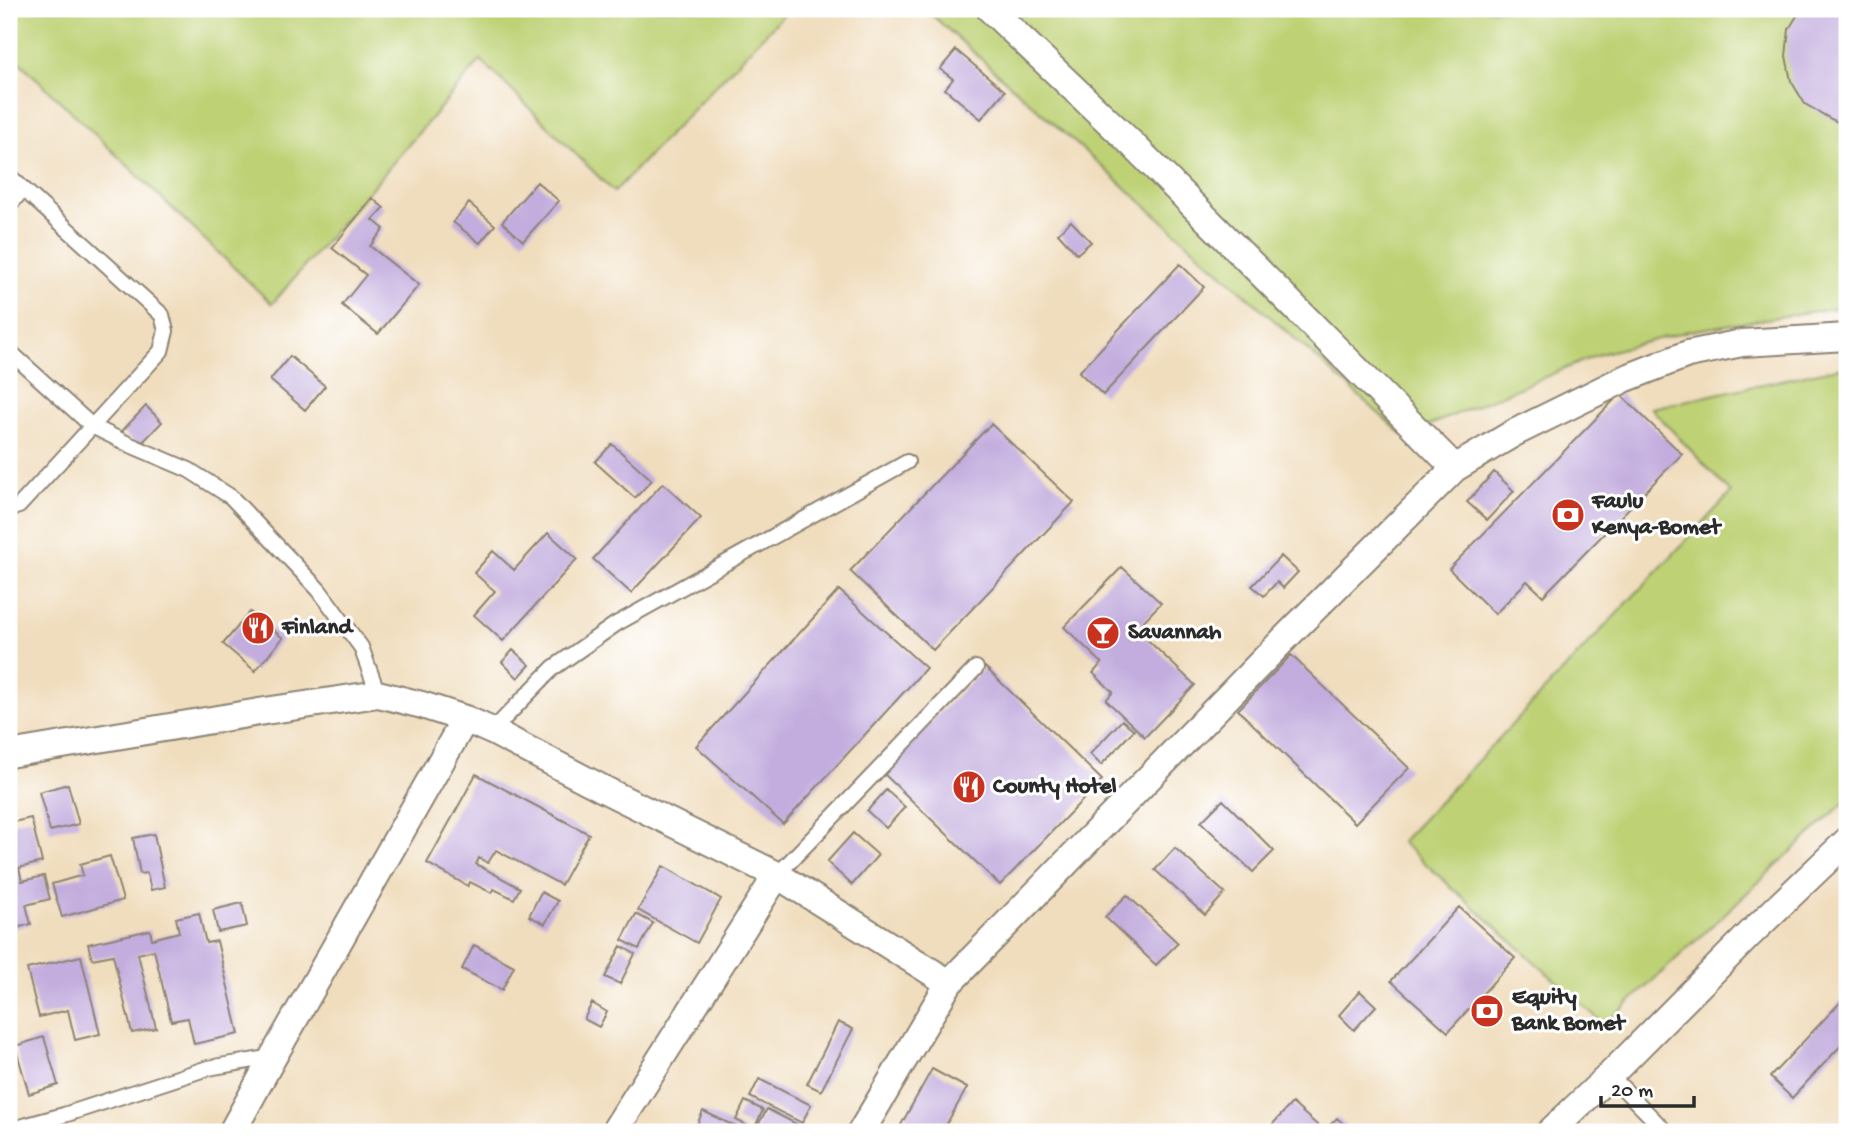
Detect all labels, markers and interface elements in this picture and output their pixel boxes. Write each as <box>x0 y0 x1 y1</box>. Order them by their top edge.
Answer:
place label: Faulu Kenya-Bomet <box>1591 489 1723 542</box>
bank icon: Faulu Kenya-Bomet <box>1549 496 1587 534</box>
restaurant icon: Finland <box>239 609 277 647</box>
bar icon: Savannah <box>1084 614 1122 652</box>
place label: Finland <box>281 615 354 642</box>
place label: Savannah <box>1128 620 1222 647</box>
restaurant icon: County Hotel <box>950 768 988 806</box>
place label: County Hotel <box>993 774 1117 801</box>
place label: Equity Bank Bomet <box>1511 985 1627 1038</box>
bank icon: Equity Bank Bomet <box>1468 992 1506 1030</box>
scale bar <box>1601 1064 1693 1108</box>
text: 20 m <box>1611 1080 1653 1105</box>

